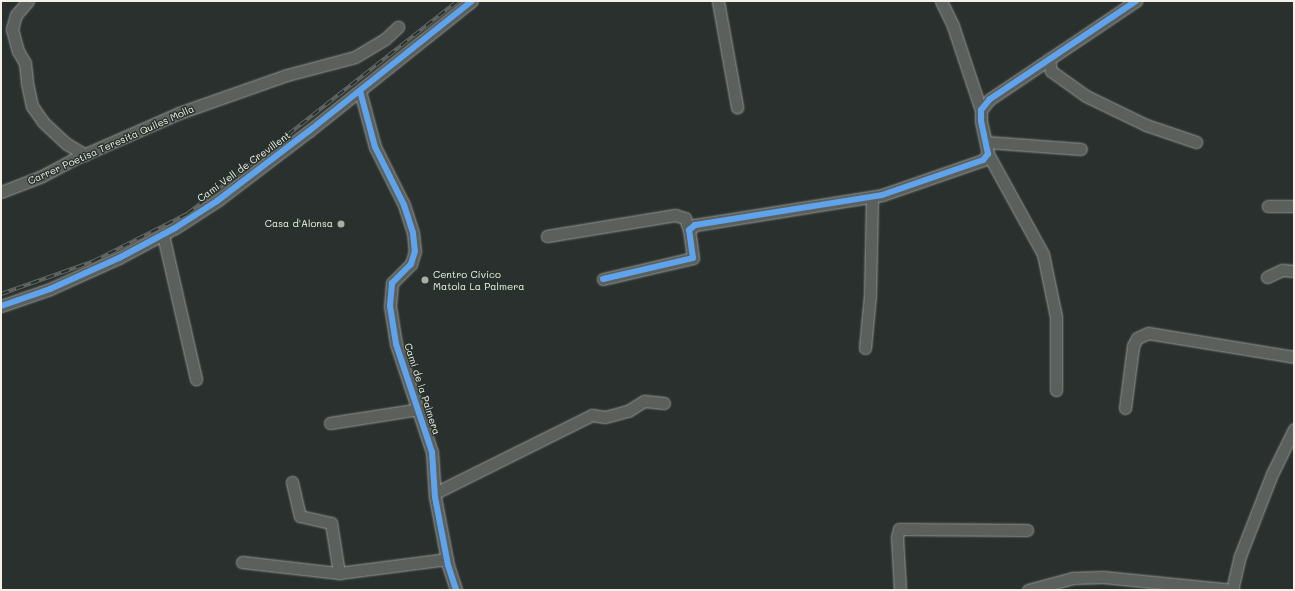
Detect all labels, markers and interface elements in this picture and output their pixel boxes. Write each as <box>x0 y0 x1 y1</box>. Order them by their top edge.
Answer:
street label: Carrer Poetisa Teresita Quiles Molla <box>26 103 196 187</box>
street label: Camí Vell de Crevillent <box>195 129 293 205</box>
place label: Casa d'Alonsa <box>265 218 333 230</box>
marker: Casa d'Alonsa <box>336 219 346 229</box>
place label: Centro Cívico Matola La Palmera <box>433 268 524 292</box>
marker: Centro Cívico Matola La Palmera <box>420 275 430 285</box>
street label: Camí de la Palmera <box>402 342 442 436</box>

